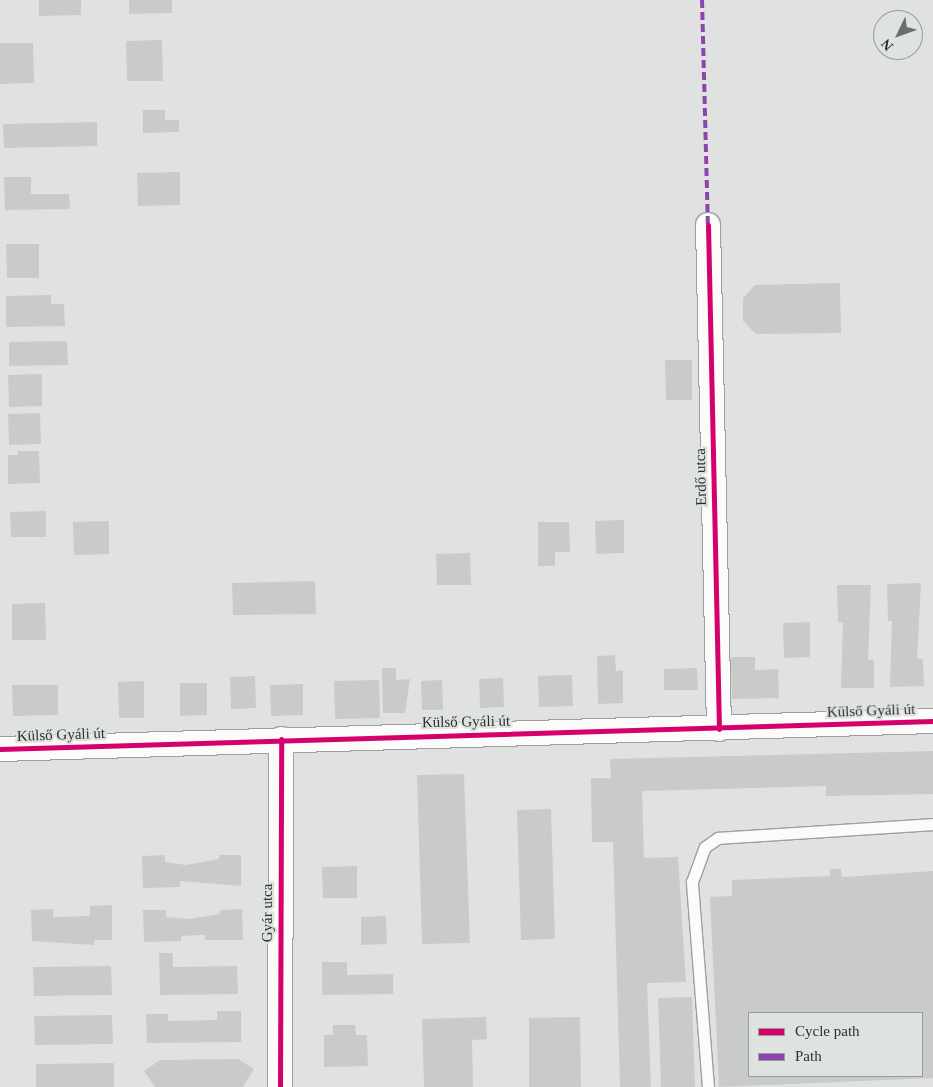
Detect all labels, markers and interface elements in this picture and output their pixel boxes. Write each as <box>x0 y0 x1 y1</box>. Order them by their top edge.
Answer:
north arrow <box>873 10 923 60</box>
text: N <box>878 36 896 53</box>
street label: Erdő utca <box>691 448 711 506</box>
street label: Külső Gyáli út <box>827 700 915 722</box>
street label: Külső Gyáli út <box>422 712 510 732</box>
street label: Külső Gyáli út <box>17 724 105 746</box>
street label: Gyár utca <box>259 884 277 942</box>
legend <box>748 1012 923 1077</box>
text: Cycle path <box>795 1023 860 1039</box>
text: Path <box>795 1048 822 1064</box>

